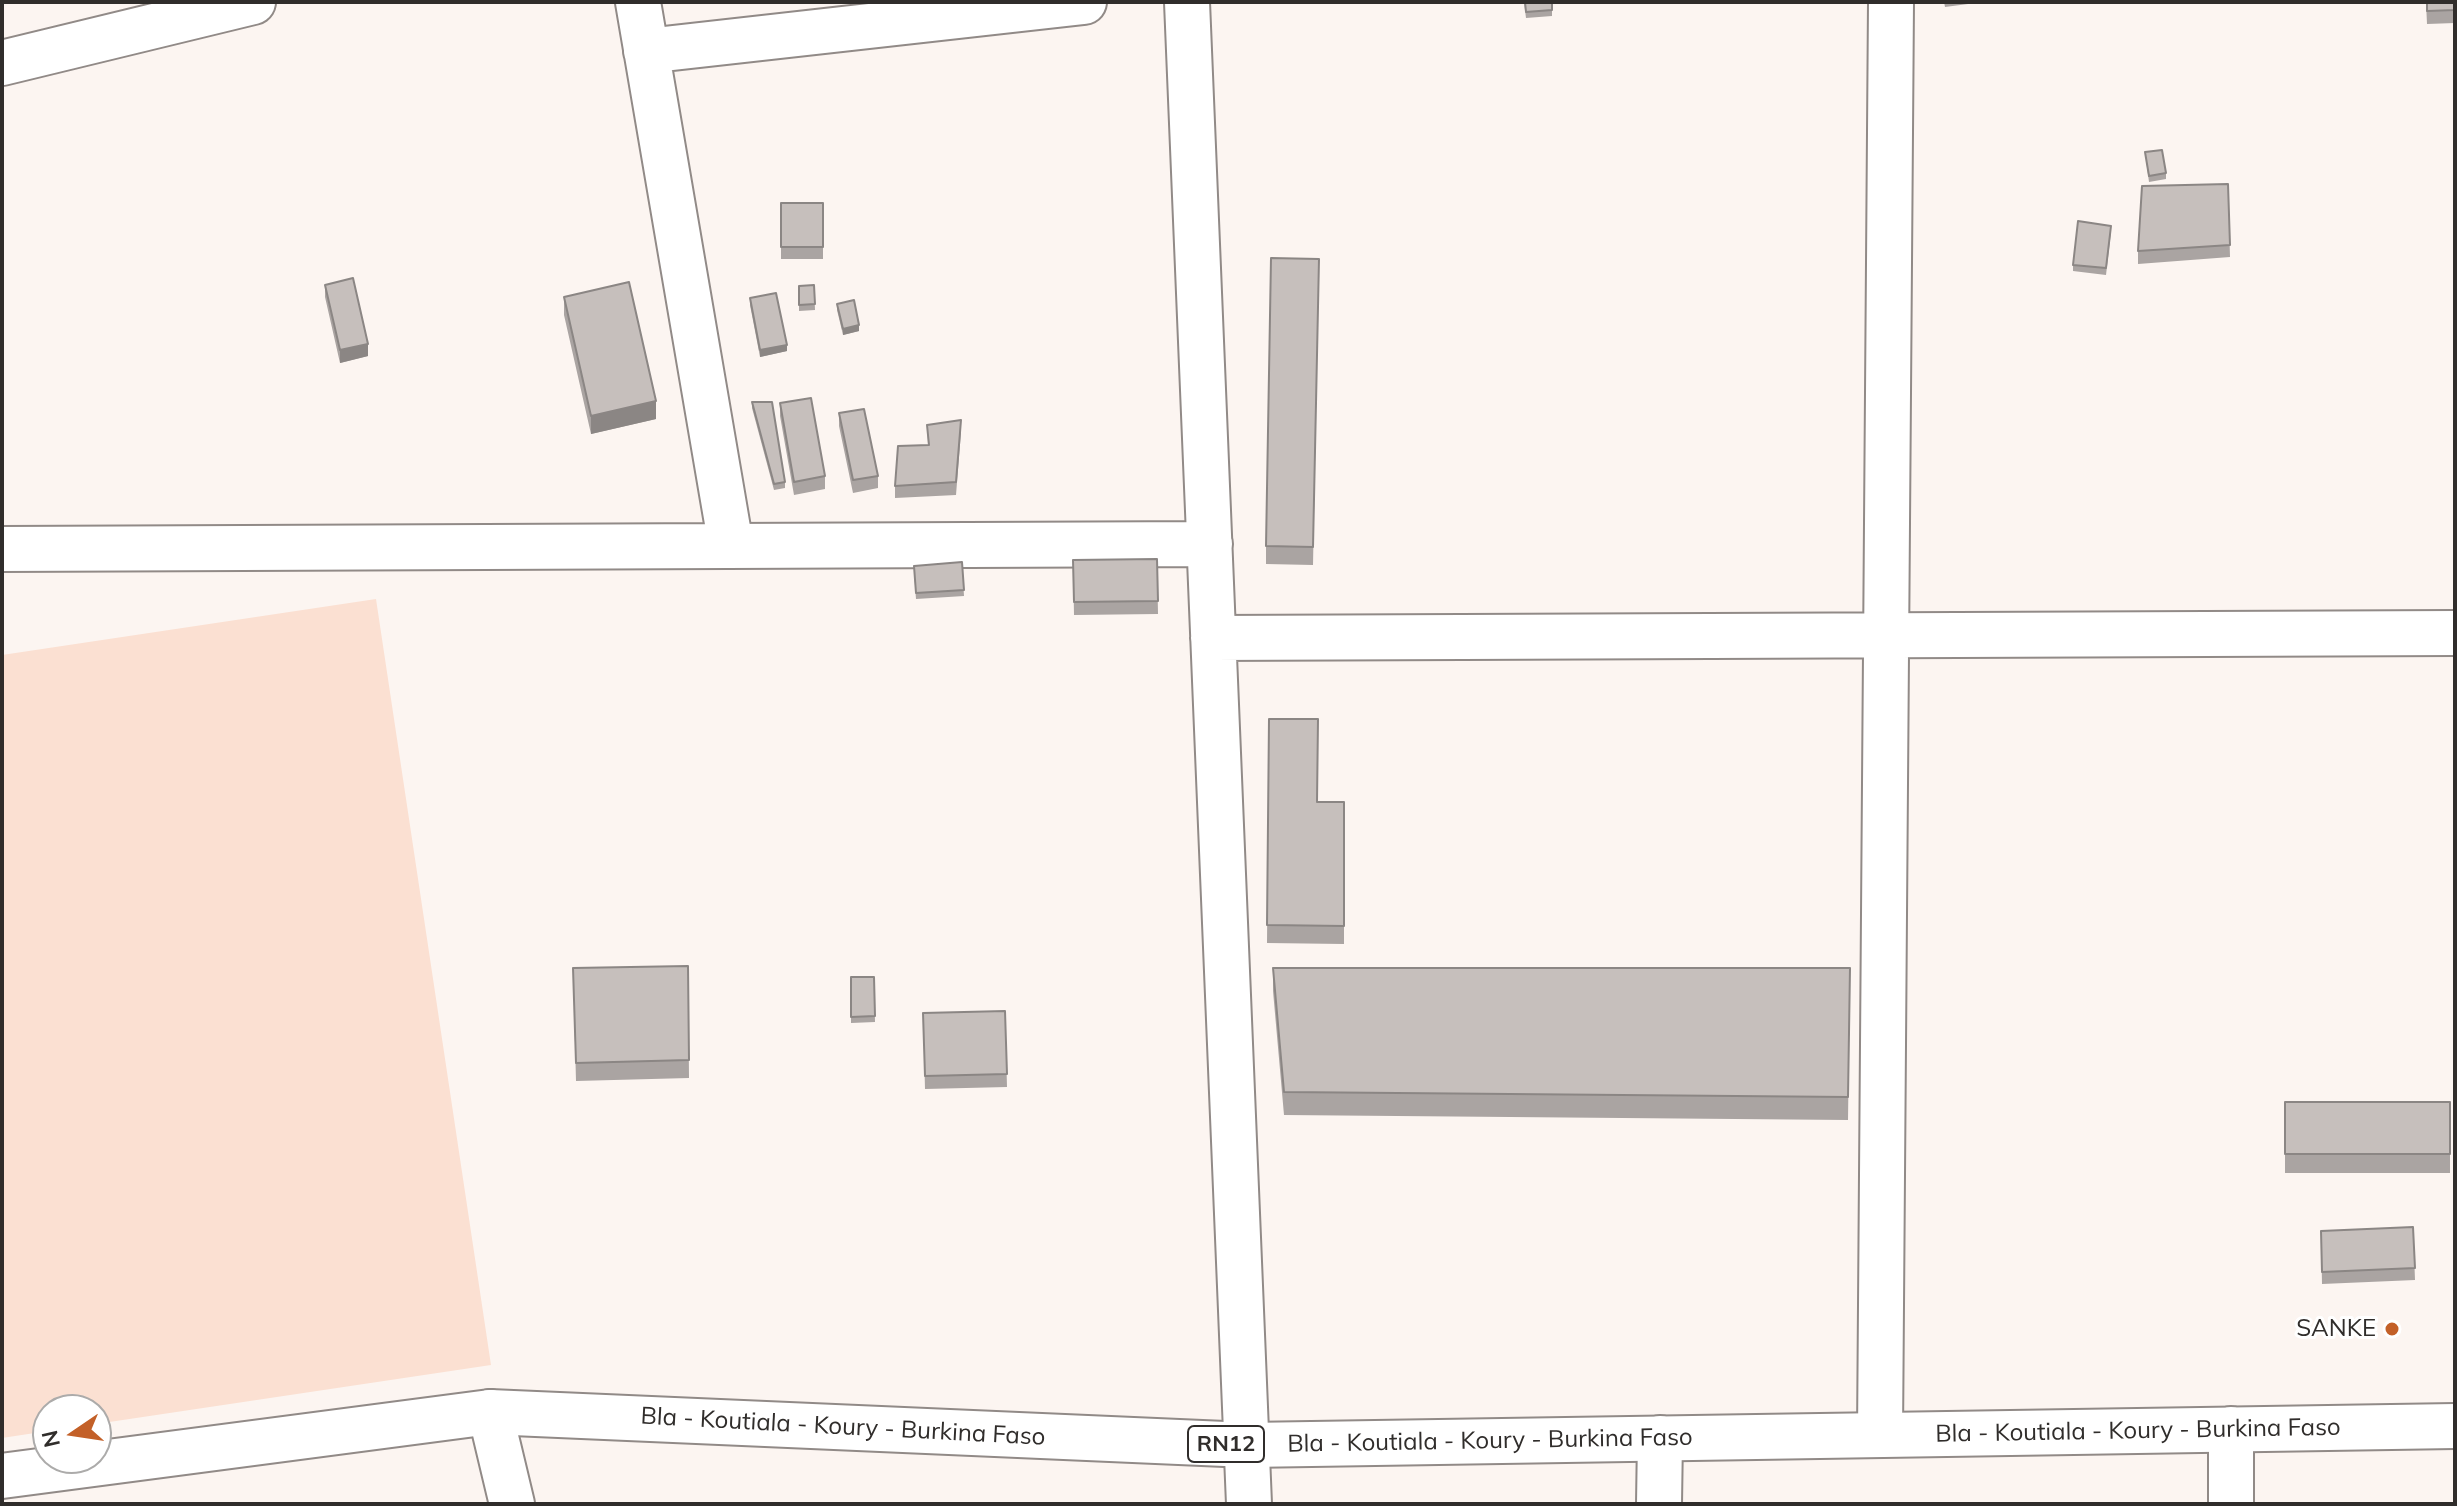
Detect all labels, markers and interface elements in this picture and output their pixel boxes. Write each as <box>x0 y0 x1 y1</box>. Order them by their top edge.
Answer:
place label: SANKE <box>2296 1315 2376 1343</box>
marker: SANKE <box>2383 1320 2401 1338</box>
north arrow <box>32 1394 112 1474</box>
street label: Bla - Koutiala - Koury - Burkina Faso <box>640 1402 1046 1452</box>
street label: Bla - Koutiala - Koury - Burkina Faso <box>1935 1413 2341 1449</box>
street label: Bla - Koutiala - Koury - Burkina Faso <box>1287 1423 1693 1459</box>
road number: RN12 <box>1188 1426 1264 1462</box>
text: N <box>35 1428 66 1450</box>

